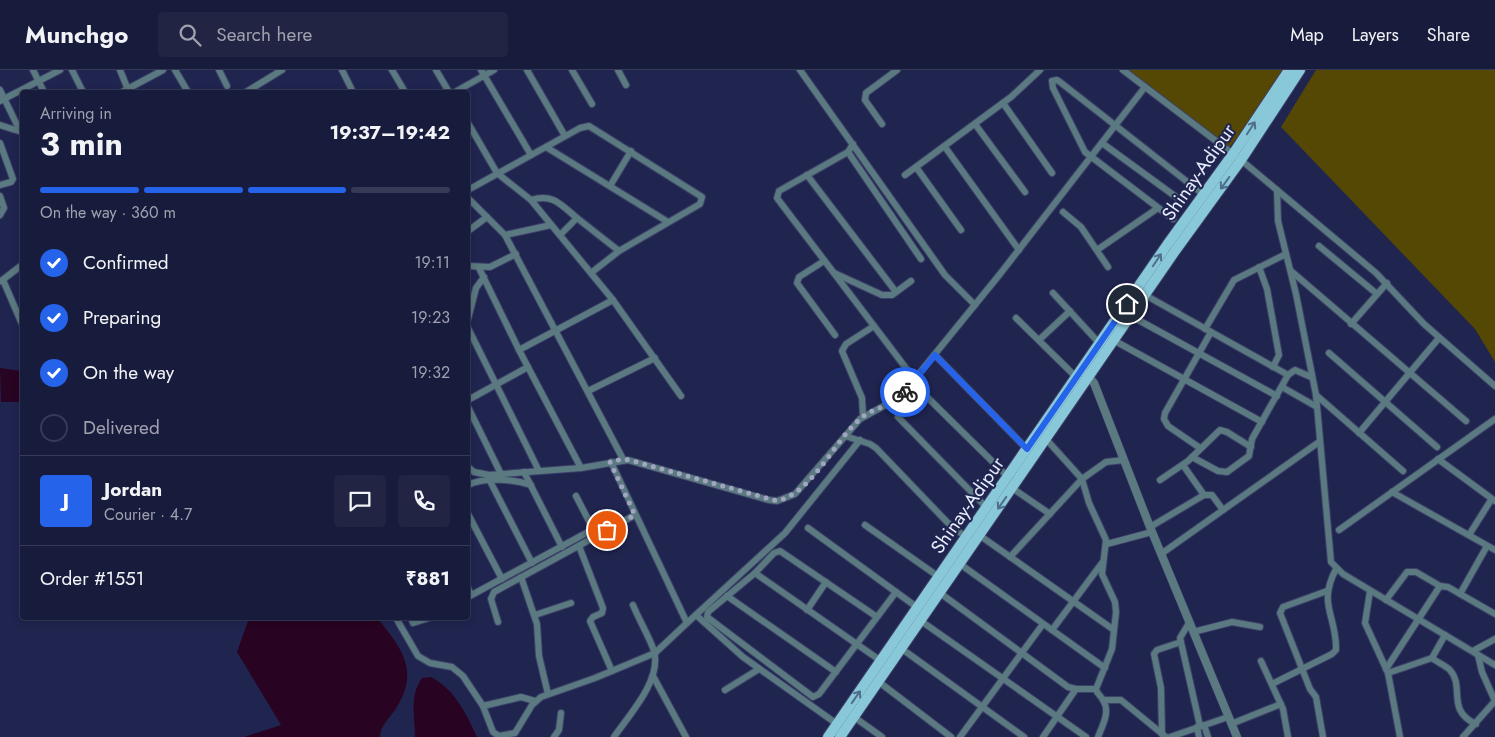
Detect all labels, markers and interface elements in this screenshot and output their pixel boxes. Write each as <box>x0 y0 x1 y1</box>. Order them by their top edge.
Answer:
search box <box>158 12 508 57</box>
text: Munchgo <box>25 17 128 52</box>
icon: search <box>176 21 204 49</box>
text: Search here <box>216 21 312 48</box>
text: Map <box>1290 22 1324 48</box>
text: Layers <box>1352 22 1399 48</box>
text: Share <box>1427 22 1470 48</box>
text: Arriving in <box>40 102 112 125</box>
street label: Shinay-Adipur <box>1155 118 1242 226</box>
text: 19:37–19:42 <box>329 119 450 146</box>
text: 3 min <box>40 121 123 167</box>
one-way arrow <box>1246 121 1256 135</box>
one-way arrow <box>1219 176 1230 189</box>
text: On the way · 360 m <box>40 201 176 224</box>
icon: check <box>40 249 68 277</box>
text: Confirmed <box>83 249 169 276</box>
text: 19:11 <box>414 251 450 274</box>
one-way arrow <box>1152 254 1162 268</box>
pin <box>1106 283 1148 325</box>
icon: home <box>1113 290 1141 318</box>
icon: check <box>40 304 68 332</box>
text: Preparing <box>83 304 161 331</box>
text: 19:23 <box>411 306 450 329</box>
icon: check <box>40 359 68 387</box>
text: On the way <box>83 359 174 386</box>
text: 19:32 <box>411 361 450 384</box>
courier <box>880 367 930 417</box>
icon: bike <box>891 378 919 406</box>
text: Delivered <box>83 414 160 441</box>
street label: Shinay-Adipur <box>924 451 1011 559</box>
button: chat <box>334 475 386 527</box>
button: phone <box>398 475 450 527</box>
text: Jordan <box>104 476 162 503</box>
text: J <box>63 487 69 514</box>
one-way arrow <box>997 496 1007 510</box>
text: Courier · 4.7 <box>104 503 192 526</box>
pin <box>586 509 628 551</box>
icon: bag <box>593 516 621 544</box>
text: Order #1551 <box>40 565 144 592</box>
text: ₹881 <box>406 565 450 592</box>
one-way arrow <box>851 690 861 704</box>

